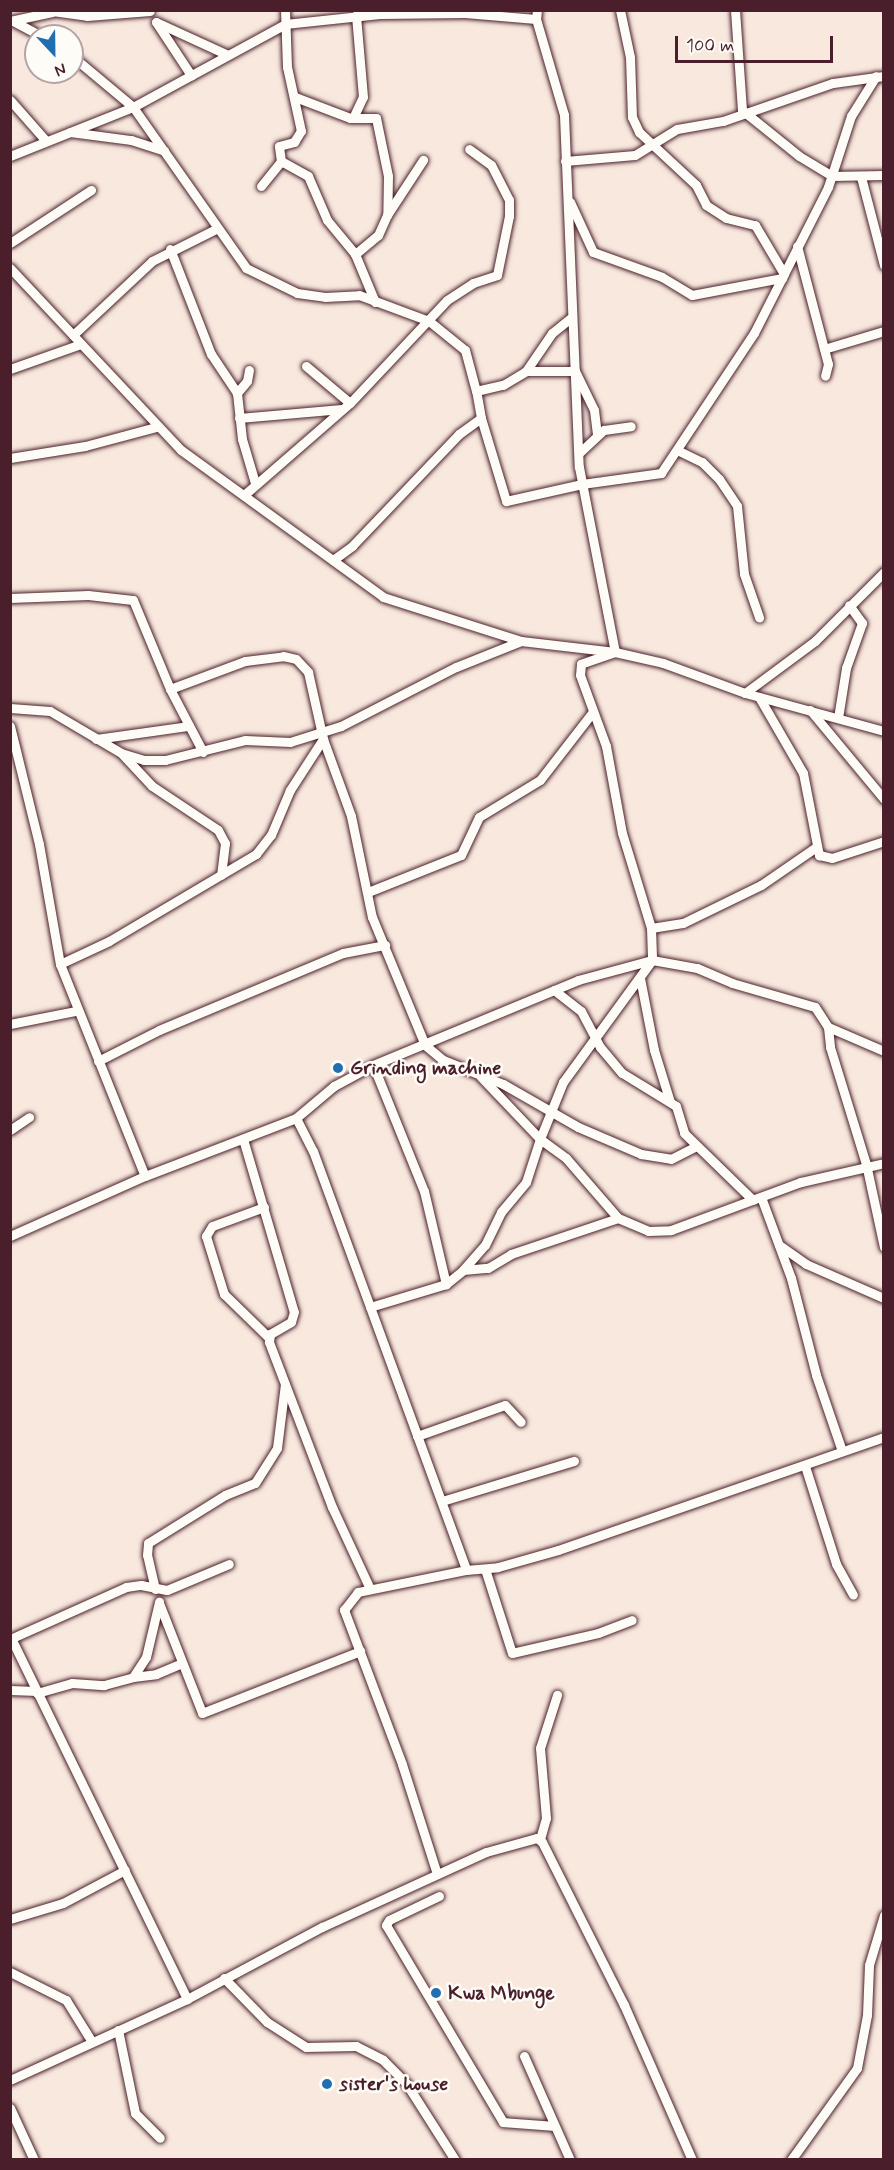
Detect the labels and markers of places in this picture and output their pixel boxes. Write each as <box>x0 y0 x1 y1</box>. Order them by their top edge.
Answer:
place label: Grinding machine <box>350 1056 501 1080</box>
marker: Grinding machine <box>331 1061 345 1075</box>
place label: Kwa Mbunge <box>448 1981 563 2005</box>
marker: Kwa Mbunge <box>429 1986 443 2000</box>
place label: sister's house <box>339 2072 448 2096</box>
marker: sister's house <box>320 2077 334 2091</box>

